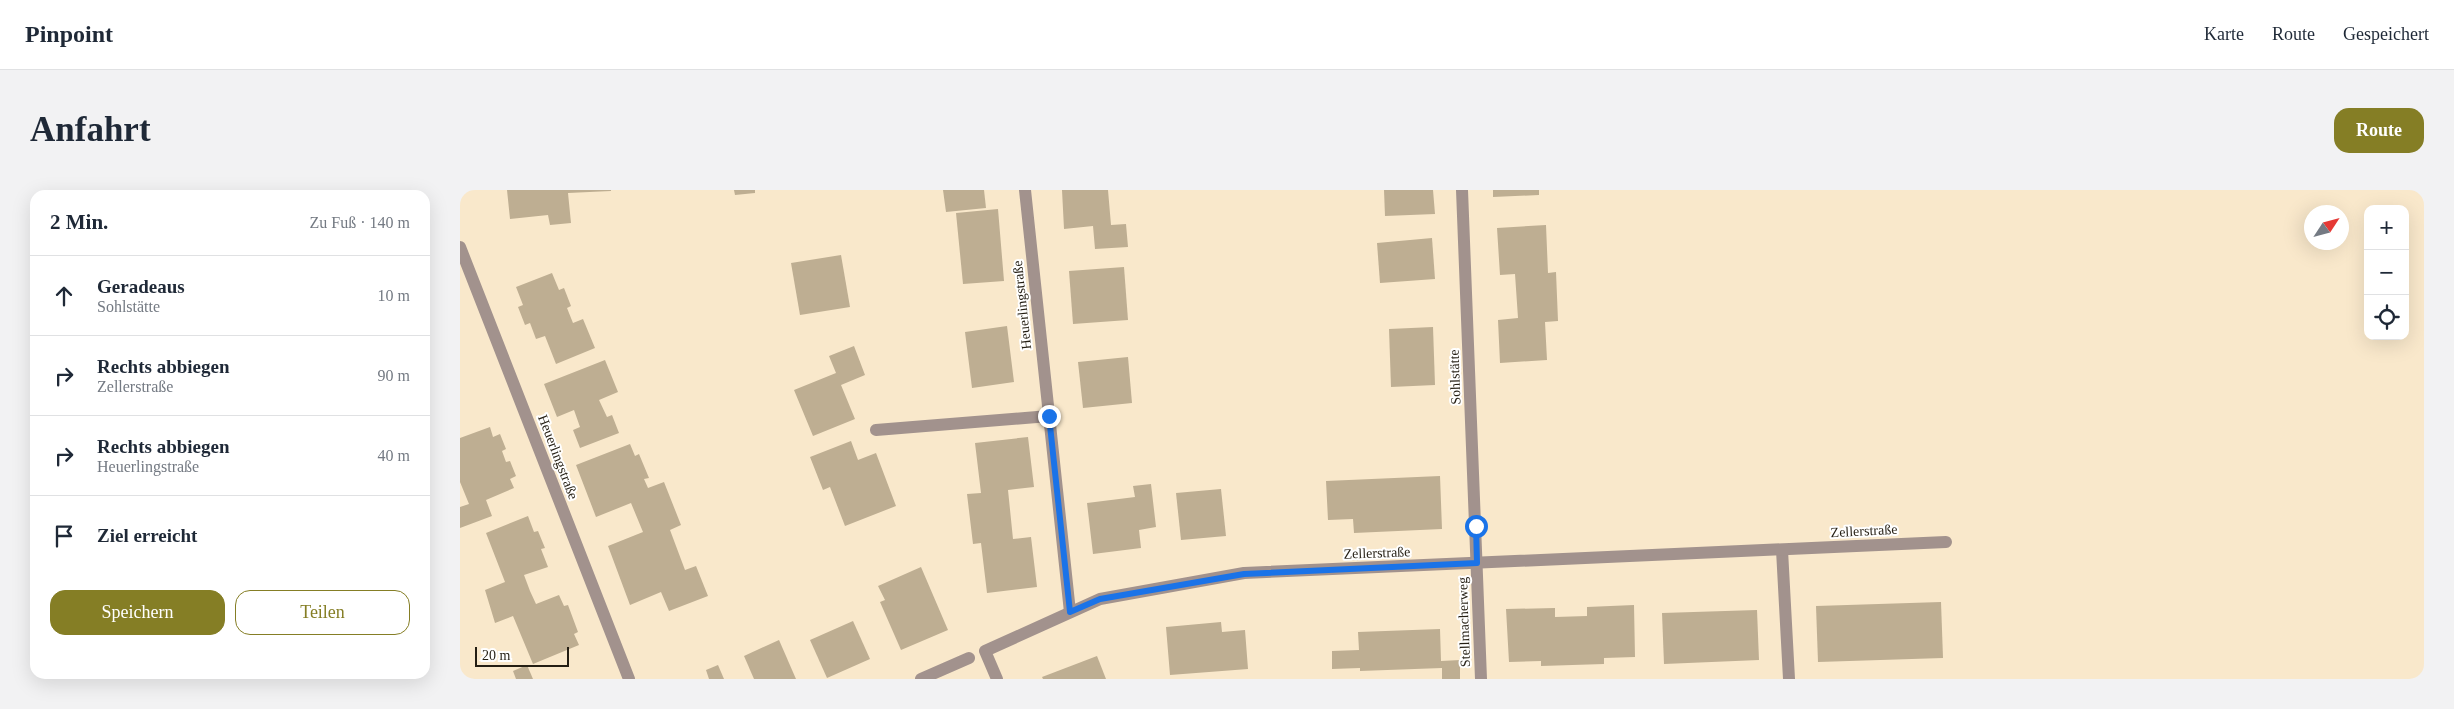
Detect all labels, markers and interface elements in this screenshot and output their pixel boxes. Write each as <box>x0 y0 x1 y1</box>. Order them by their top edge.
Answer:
text: Pinpoint <box>25 21 113 47</box>
text: Karte <box>2204 24 2244 44</box>
text: Route <box>2272 24 2315 44</box>
text: Gespeichert <box>2343 24 2429 44</box>
button: Route <box>2334 108 2424 153</box>
text: Anfahrt <box>30 110 151 149</box>
north arrow <box>2304 205 2349 250</box>
map controls <box>2364 205 2409 340</box>
button: + <box>2364 205 2409 250</box>
text: 2 Min. <box>50 210 108 234</box>
text: Zu Fuß · 140 m <box>310 214 410 231</box>
button: − <box>2364 250 2409 295</box>
street label: Heuerlingstraße <box>1010 260 1034 350</box>
text: Geradeaus <box>97 276 185 297</box>
icon: ahead <box>50 282 78 310</box>
text: 10 m <box>378 287 410 304</box>
button: locate <box>2364 295 2409 340</box>
text: Sohlstätte <box>97 298 160 315</box>
street label: Sohlstätte <box>1447 349 1463 405</box>
text: Rechts abbiegen <box>97 356 229 377</box>
icon: right <box>50 362 78 390</box>
text: 90 m <box>378 367 410 384</box>
text: Zellerstraße <box>97 378 173 395</box>
route end <box>1038 405 1061 428</box>
street label: Heuerlingstraße <box>535 413 581 501</box>
text: Rechts abbiegen <box>97 436 229 457</box>
icon: right <box>50 442 78 470</box>
text: 40 m <box>378 447 410 464</box>
text: Heuerlingstraße <box>97 458 199 475</box>
route start <box>1465 515 1488 538</box>
icon: arrive <box>50 522 78 550</box>
street label: Zellerstraße <box>1830 522 1898 540</box>
text: Ziel erreicht <box>97 525 197 546</box>
street label: Zellerstraße <box>1343 544 1411 562</box>
street label: Stellmacherweg <box>1455 577 1473 667</box>
button: Speichern <box>50 590 225 635</box>
button: Teilen <box>235 590 410 635</box>
scale bar <box>475 644 569 667</box>
text: 20 m <box>482 648 510 663</box>

